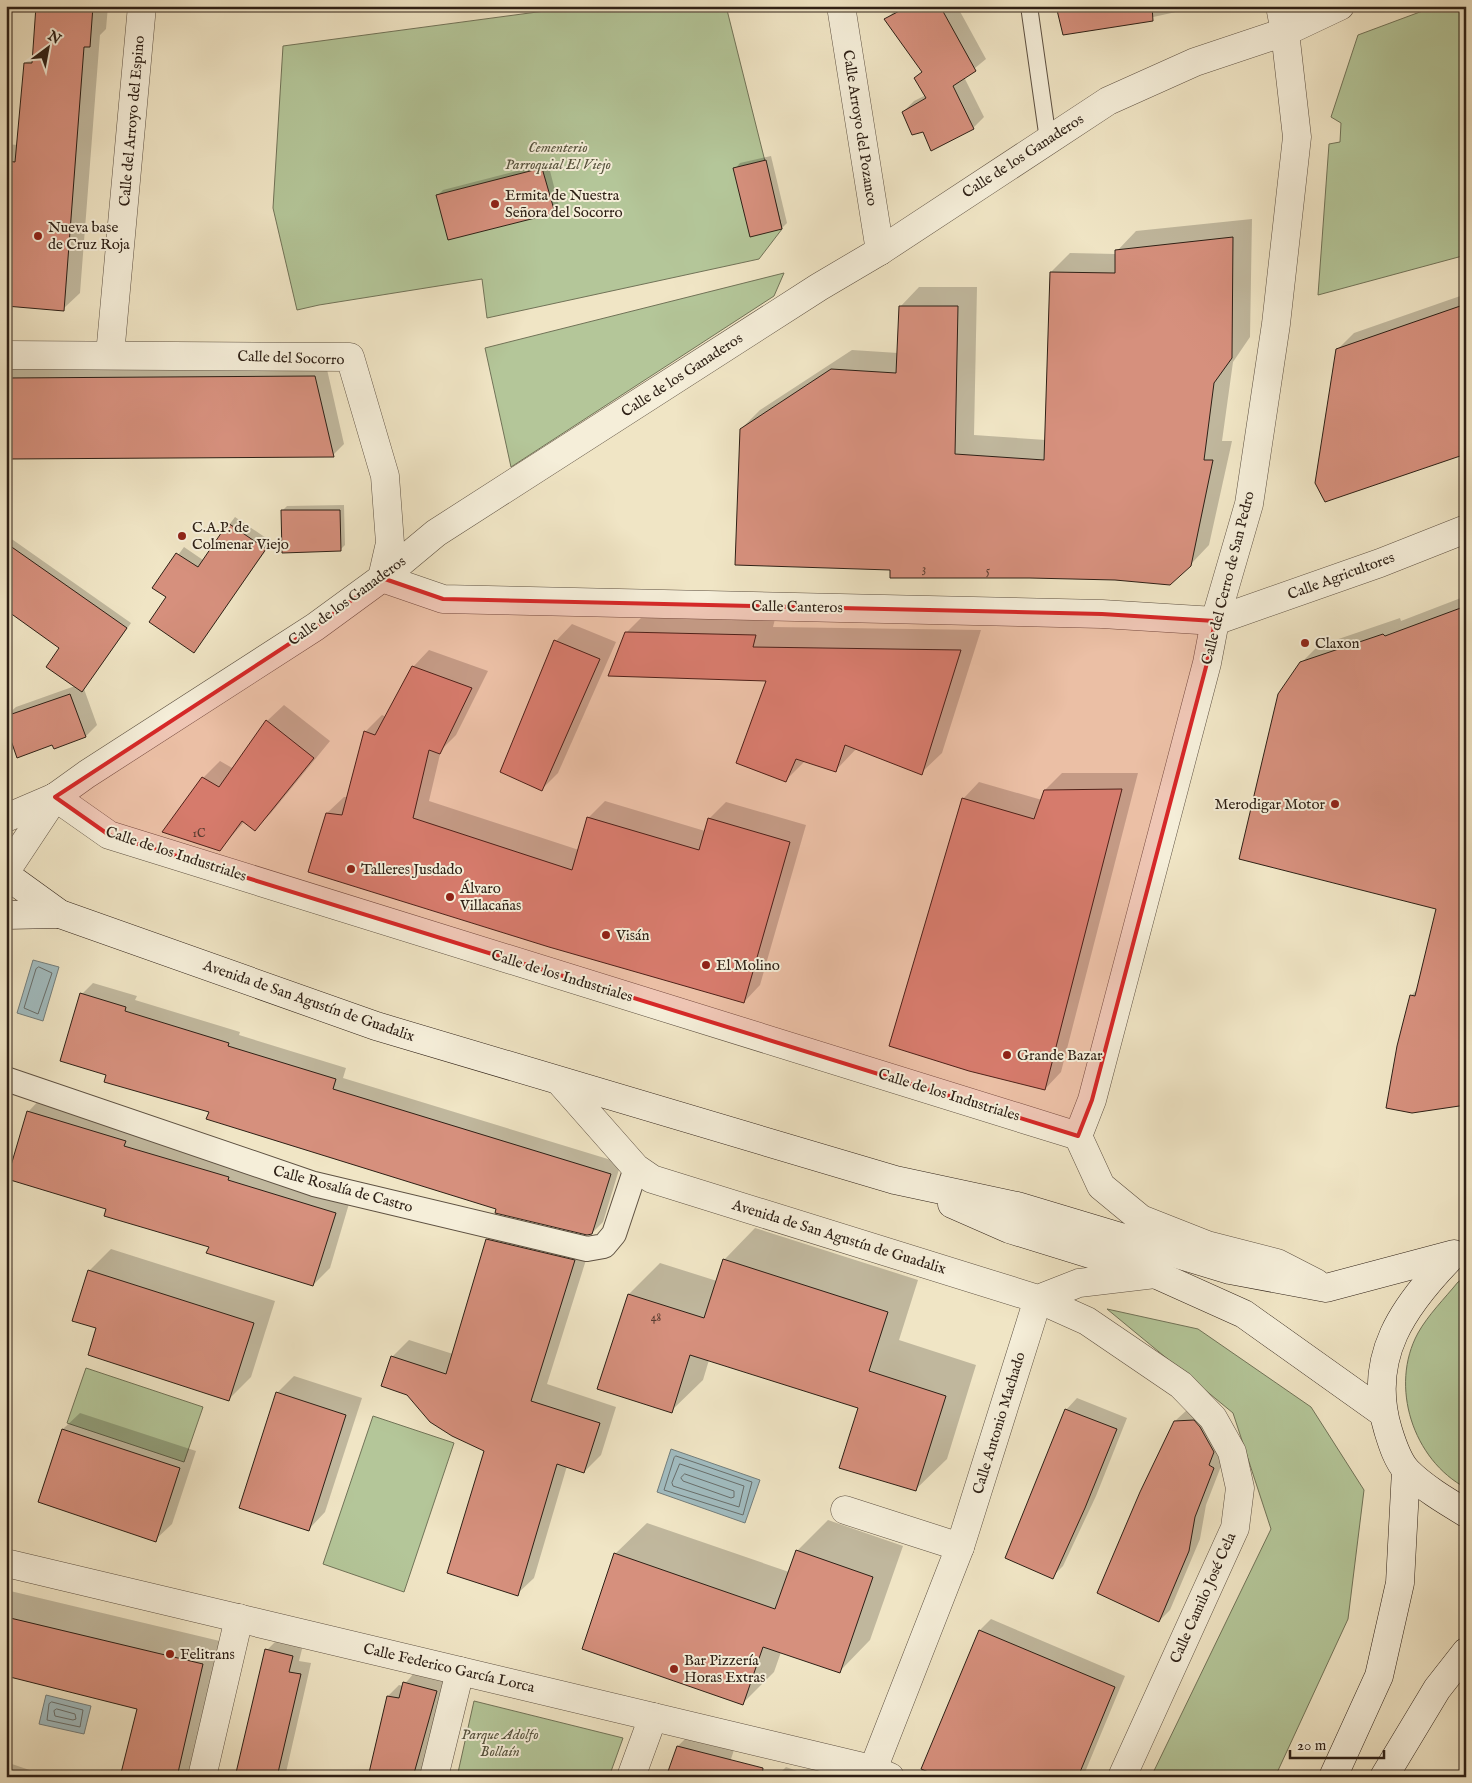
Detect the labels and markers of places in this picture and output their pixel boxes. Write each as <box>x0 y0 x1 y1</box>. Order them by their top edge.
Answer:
place label: Ermita de Nuestra Señora del Socorro <box>505 186 623 222</box>
marker: Ermita de Nuestra Señora del Socorro <box>489 198 501 210</box>
place label: Nueva base de Cruz Roja <box>48 218 130 254</box>
marker: Nueva base de Cruz Roja <box>32 230 44 242</box>
place label: C.A.P. de Colmenar Viejo <box>192 518 289 554</box>
marker: C.A.P. de Colmenar Viejo <box>176 530 188 542</box>
place label: Claxon <box>1315 634 1359 653</box>
marker: Claxon <box>1299 637 1311 649</box>
place label: Merodigar Motor <box>1214 795 1325 814</box>
marker: Merodigar Motor <box>1329 798 1341 810</box>
place label: Talleres Jusdado <box>361 860 463 879</box>
marker: Talleres Jusdado <box>345 863 357 875</box>
place label: Álvaro Villacañas <box>459 879 521 915</box>
marker: Álvaro Villacañas <box>444 891 456 903</box>
place label: Visán <box>615 926 650 945</box>
marker: Visán <box>600 929 612 941</box>
place label: El Molino <box>716 956 780 975</box>
marker: El Molino <box>700 959 712 971</box>
place label: Grande Bazar <box>1017 1046 1103 1065</box>
marker: Grande Bazar <box>1001 1049 1013 1061</box>
place label: Felitrans <box>180 1645 235 1664</box>
marker: Felitrans <box>164 1648 176 1660</box>
place label: Bar Pizzería Horas Extras <box>684 1651 765 1687</box>
marker: Bar Pizzería Horas Extras <box>668 1663 680 1675</box>

